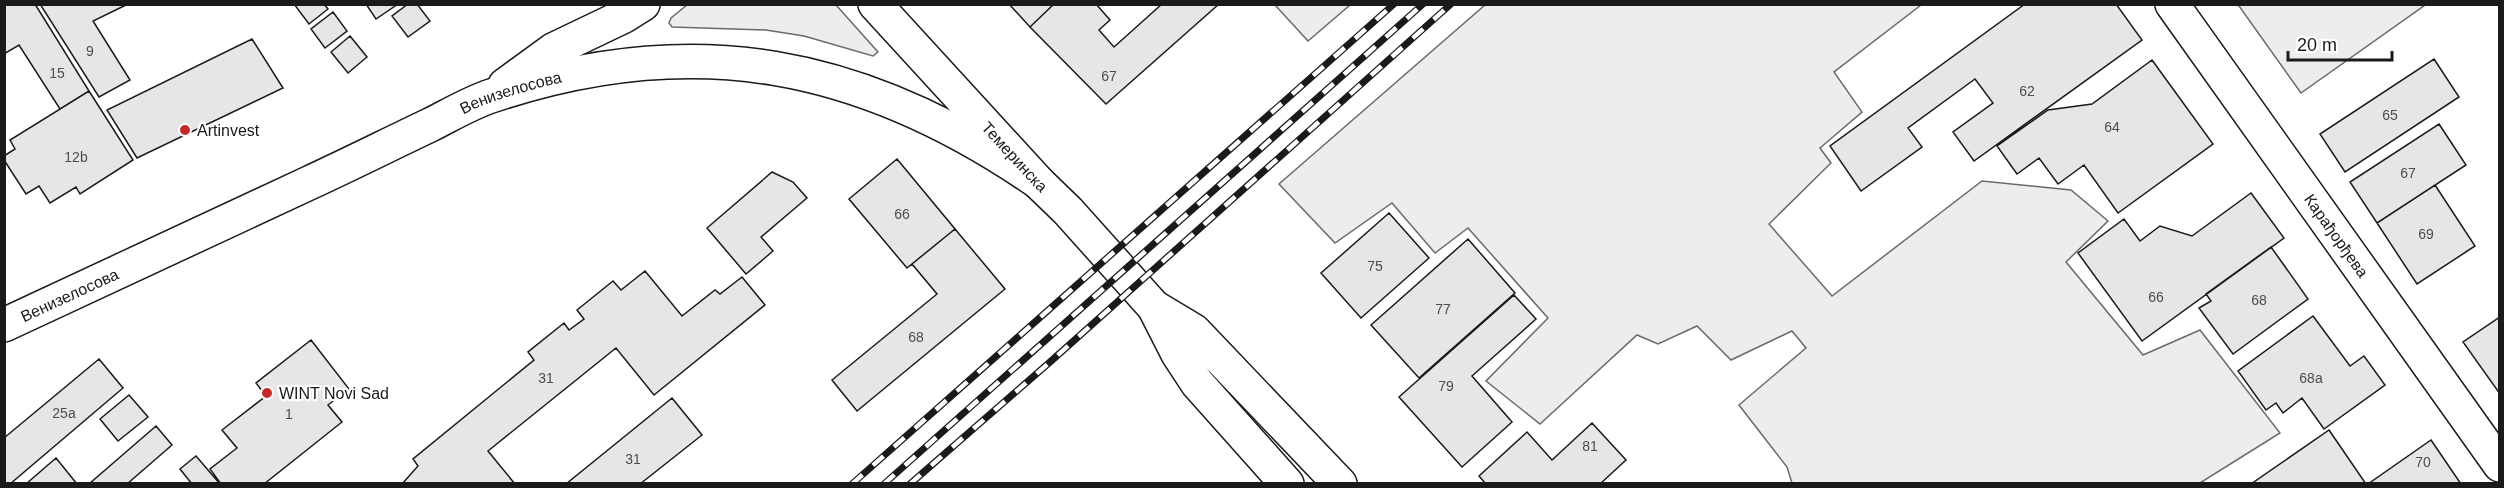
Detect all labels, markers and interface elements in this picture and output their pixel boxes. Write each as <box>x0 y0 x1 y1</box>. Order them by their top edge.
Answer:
scale bar <box>2288 24 2392 62</box>
text: 20 m <box>2297 35 2337 55</box>
house number: 9 <box>86 43 94 59</box>
house number: 15 <box>49 65 65 81</box>
street label: Венизелосова <box>457 68 563 117</box>
house number: 67 <box>1101 68 1117 84</box>
house number: 62 <box>2019 83 2035 99</box>
house number: 65 <box>2382 107 2398 123</box>
street label: Темеринска <box>978 119 1051 195</box>
house number: 64 <box>2104 119 2120 135</box>
place label: Artinvest <box>197 122 260 139</box>
marker: Artinvest <box>178 123 192 137</box>
house number: 12b <box>64 149 88 165</box>
house number: 67 <box>2400 165 2416 181</box>
street label: Карађорђева <box>2301 191 2372 281</box>
house number: 66 <box>894 206 910 222</box>
house number: 69 <box>2418 226 2434 242</box>
house number: 75 <box>1367 258 1383 274</box>
street label: Венизелосова <box>18 265 121 325</box>
house number: 66 <box>2148 289 2164 305</box>
house number: 68 <box>2251 292 2267 308</box>
house number: 77 <box>1435 301 1451 317</box>
house number: 68 <box>908 329 924 345</box>
house number: 31 <box>538 370 554 386</box>
house number: 68a <box>2299 370 2323 386</box>
house number: 79 <box>1438 378 1454 394</box>
place label: WINT Novi Sad <box>279 385 389 402</box>
marker: WINT Novi Sad <box>260 386 274 400</box>
house number: 25a <box>52 405 76 421</box>
house number: 1 <box>285 406 293 422</box>
house number: 81 <box>1582 438 1598 454</box>
house number: 31 <box>625 451 641 467</box>
house number: 70 <box>2415 454 2431 470</box>

